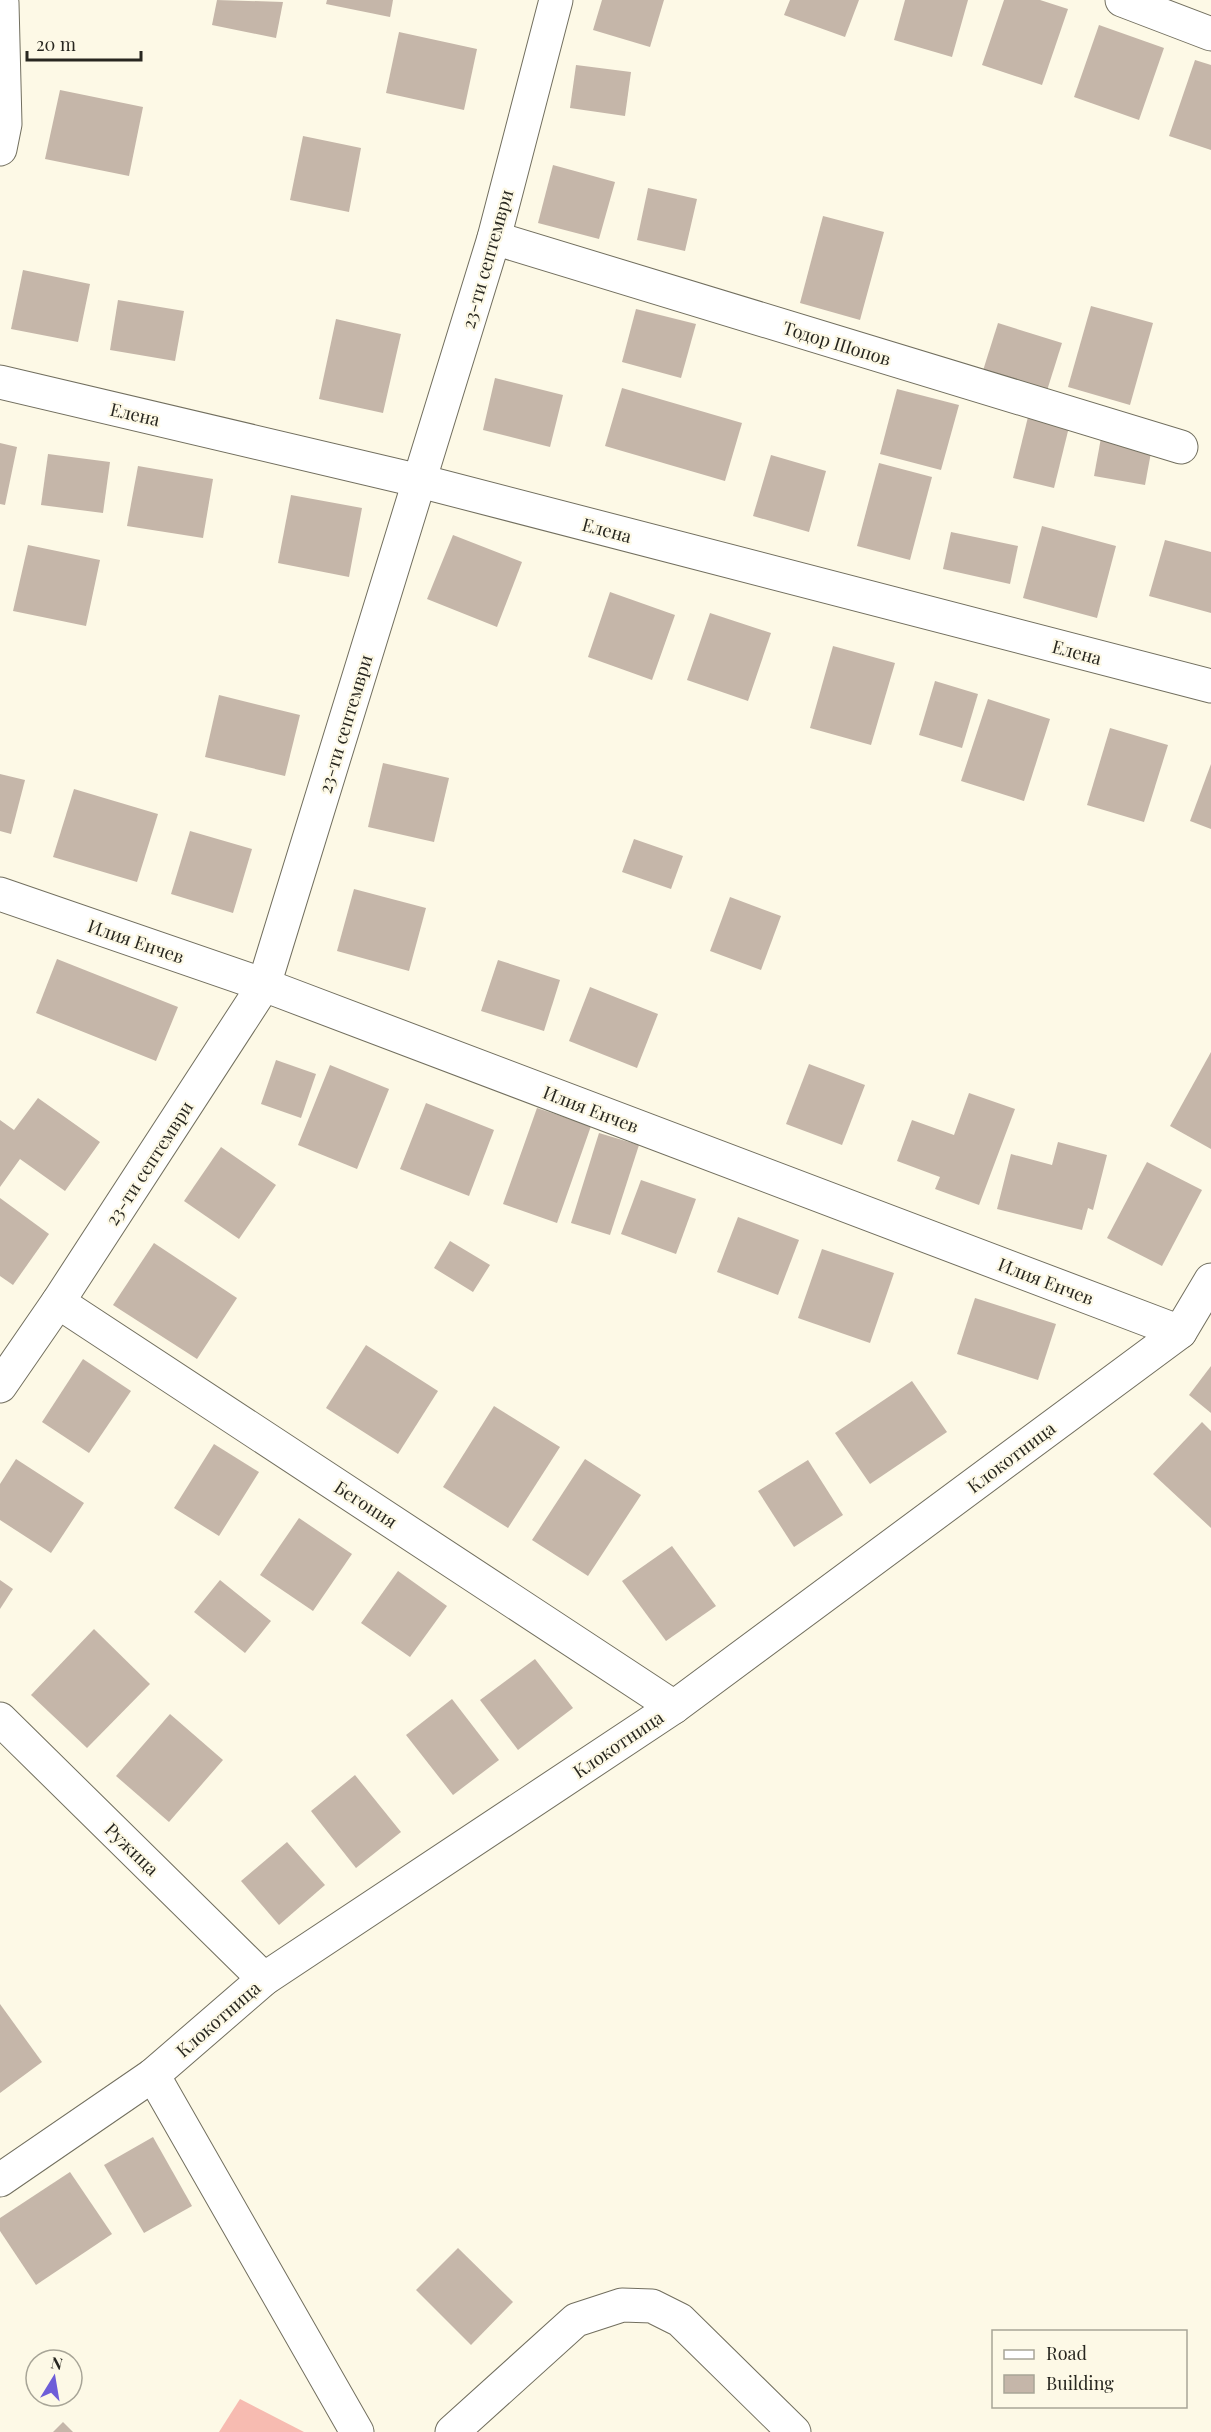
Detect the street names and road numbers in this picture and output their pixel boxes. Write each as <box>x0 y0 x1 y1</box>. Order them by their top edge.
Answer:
street label: 23-ти септември <box>456 187 518 331</box>
street label: Тодор Шопов <box>780 315 894 371</box>
street label: Елена <box>108 397 162 431</box>
street label: Елена <box>580 512 634 548</box>
street label: Елена <box>1050 634 1104 670</box>
street label: 23-ти септември <box>313 652 377 796</box>
street label: Илия Енчев <box>85 913 188 969</box>
street label: Илия Енчев <box>540 1080 642 1138</box>
street label: 23-ти септември <box>100 1096 198 1230</box>
street label: Илия Енчев <box>995 1252 1097 1310</box>
street label: Клокотница <box>962 1416 1060 1498</box>
street label: Бегония <box>330 1475 402 1533</box>
street label: Клокотница <box>568 1705 668 1783</box>
street label: Ружица <box>100 1817 164 1881</box>
street label: Клокотница <box>171 1976 265 2062</box>

